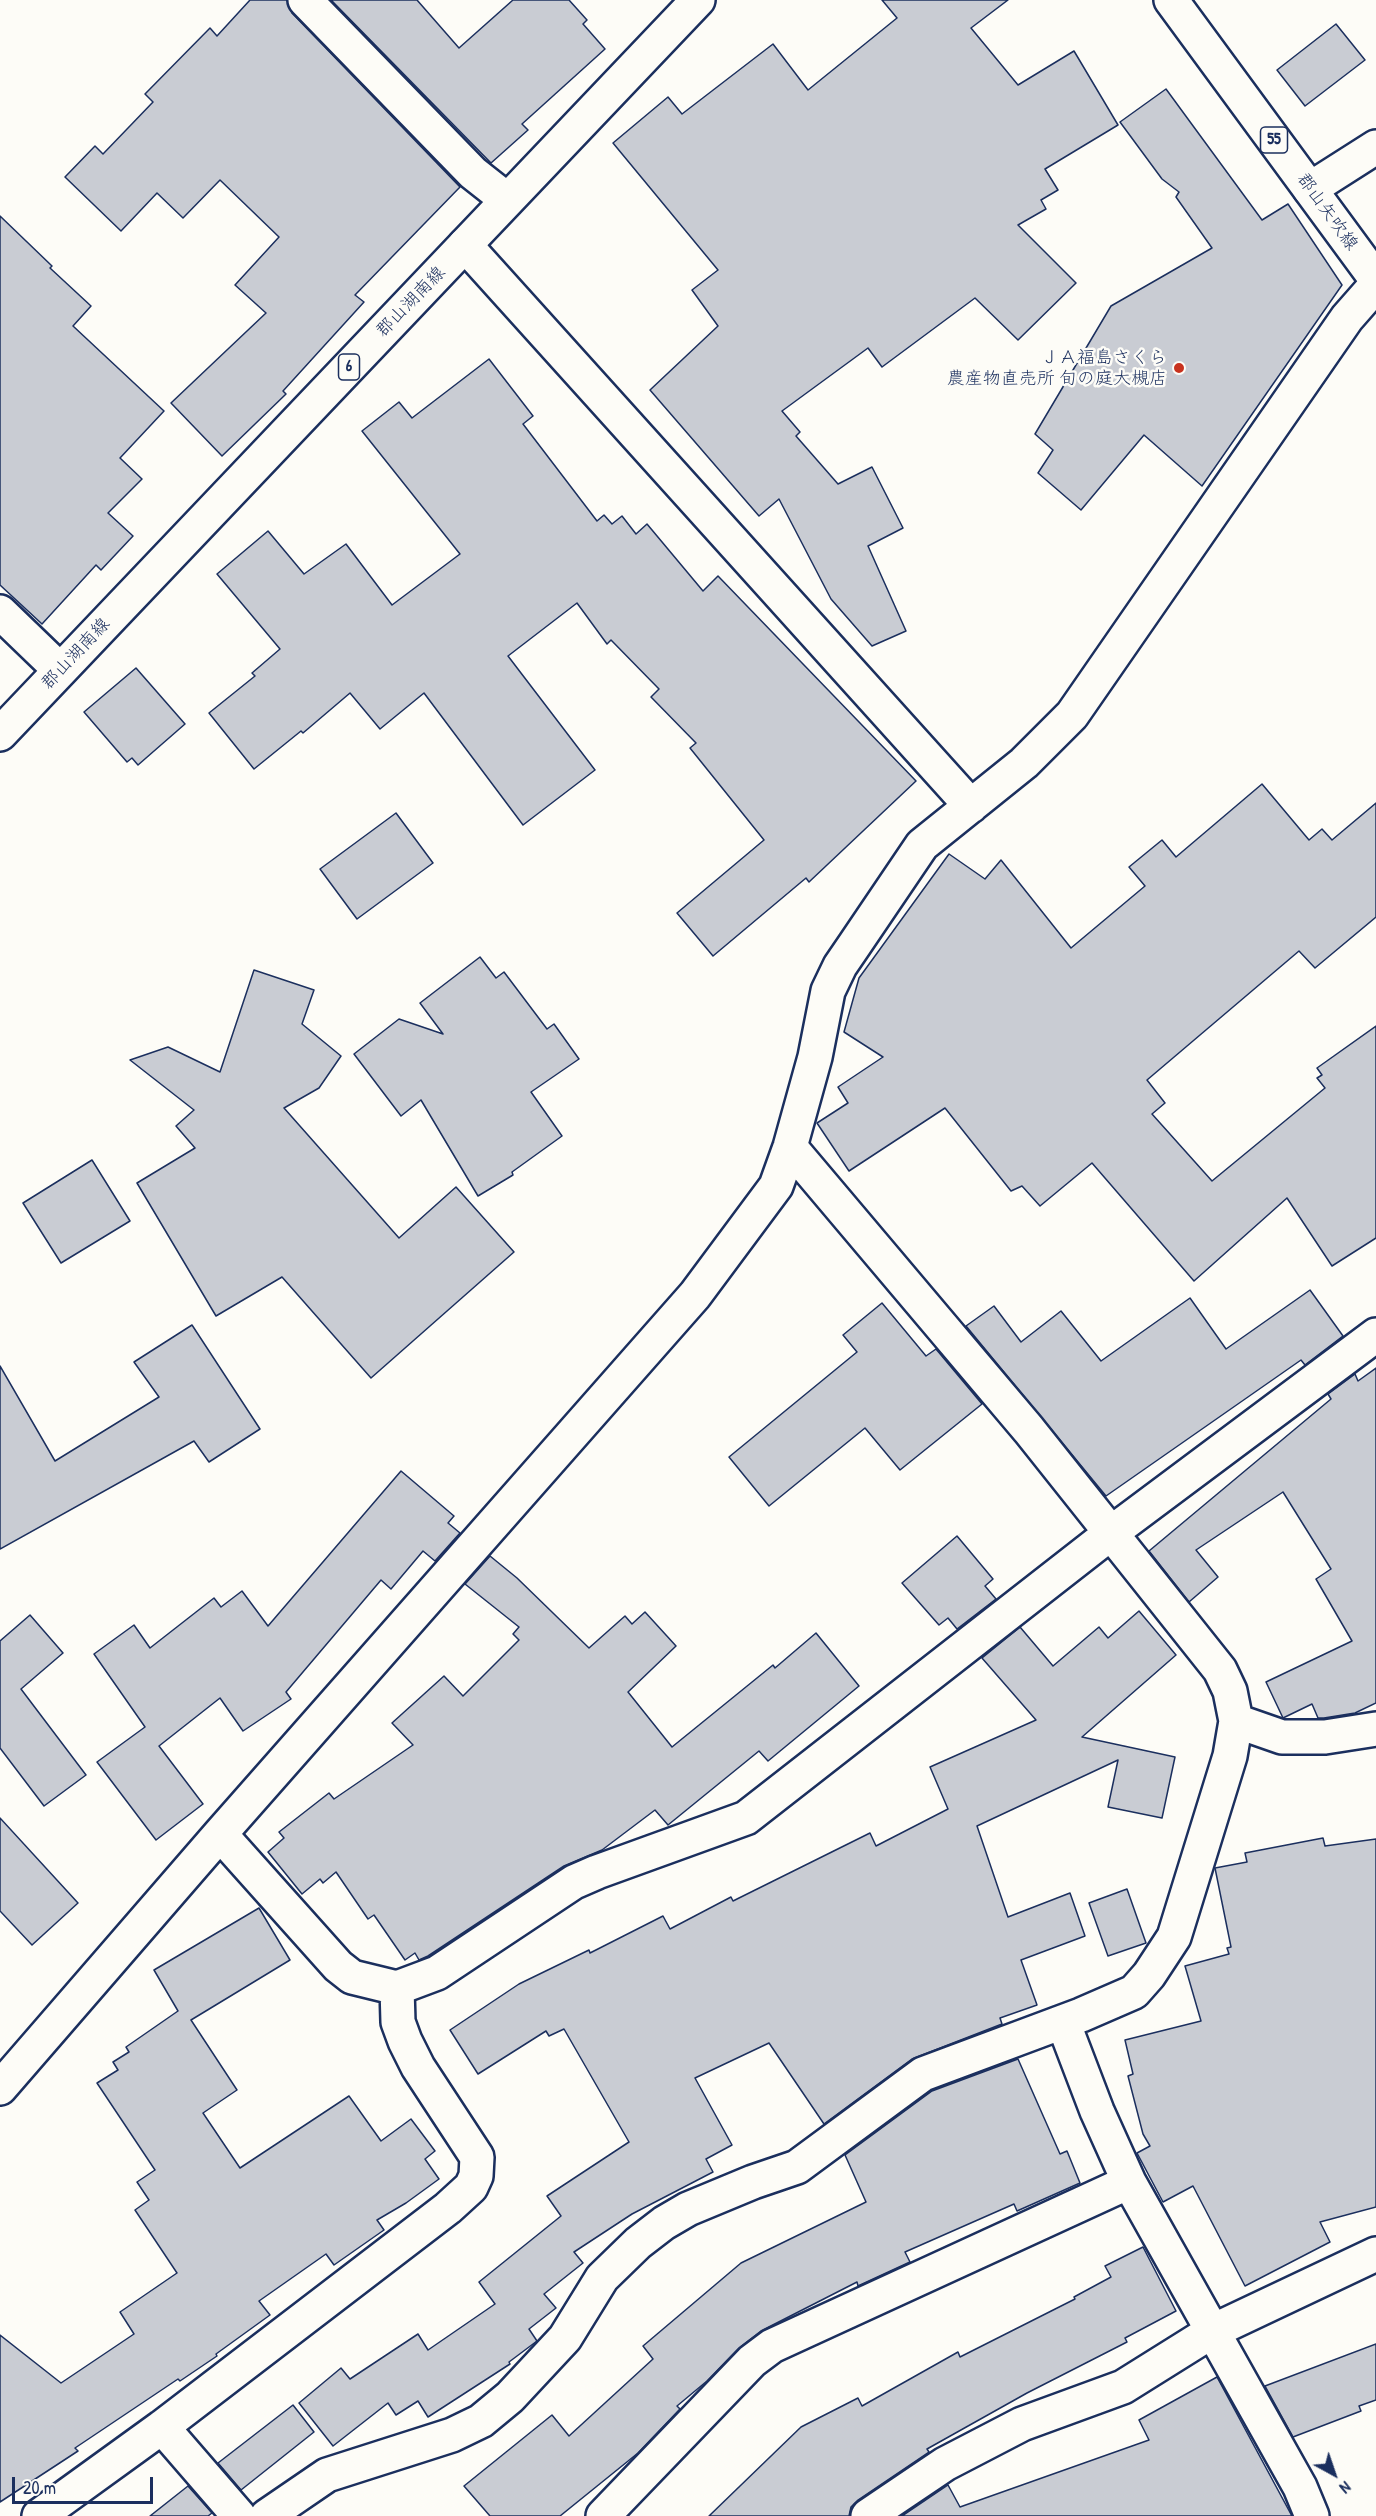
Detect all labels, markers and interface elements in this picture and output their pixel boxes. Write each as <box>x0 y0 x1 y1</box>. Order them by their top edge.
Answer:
road number: 55 <box>1260 127 1288 153</box>
street label: 郡山矢吹線 <box>1292 169 1362 255</box>
street label: 郡山湖南線 <box>372 262 450 342</box>
place label: ＪＡ福島さくら 農産物直売所 旬の庭大槻店 <box>947 347 1167 389</box>
road number: 6 <box>338 354 360 380</box>
marker: ＪＡ福島さくら 農産物直売所 旬の庭大槻店 <box>1172 361 1186 375</box>
street label: 郡山湖南線 <box>37 614 115 694</box>
north arrow <box>1304 2444 1364 2504</box>
scale bar <box>15 2465 156 2503</box>
text: 20 m <box>23 2475 56 2500</box>
text: N <box>1335 2477 1356 2499</box>

